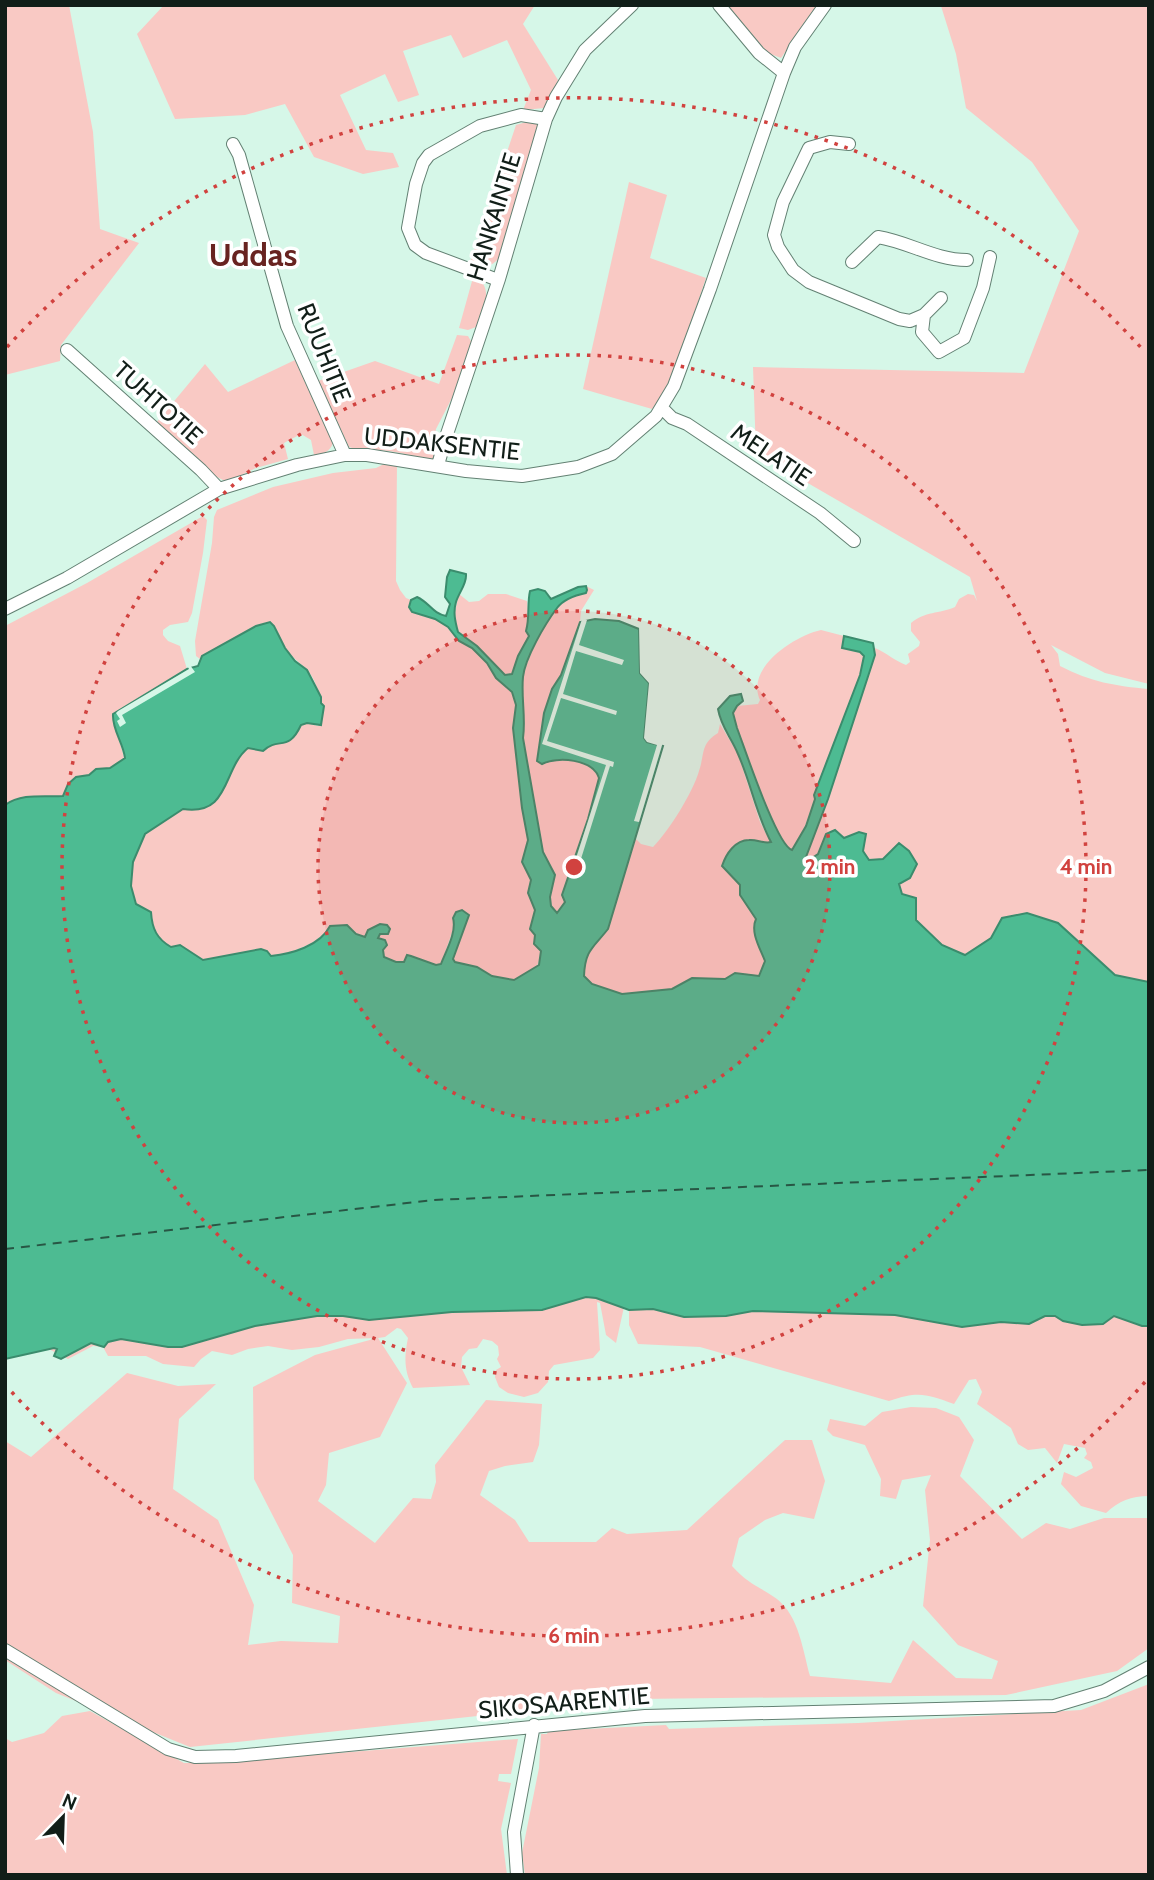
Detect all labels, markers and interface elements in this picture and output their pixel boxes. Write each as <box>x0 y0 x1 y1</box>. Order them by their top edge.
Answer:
street label: HANKAINTIE <box>460 149 527 284</box>
district label: Uddas <box>209 235 297 274</box>
street label: RUUHITIE <box>291 299 357 407</box>
street label: TUHTOTIE <box>108 355 209 450</box>
street label: MELATIE <box>726 417 817 492</box>
street label: UDDAKSENTIE <box>363 421 521 466</box>
text: 2 min <box>805 854 855 879</box>
text: 4 min <box>1060 854 1112 879</box>
centre of rings <box>562 855 586 879</box>
text: 6 min <box>548 1623 600 1648</box>
street label: SIKOSAARENTIE <box>477 1681 651 1724</box>
north arrow <box>28 1782 98 1852</box>
text: N <box>59 1789 80 1815</box>

